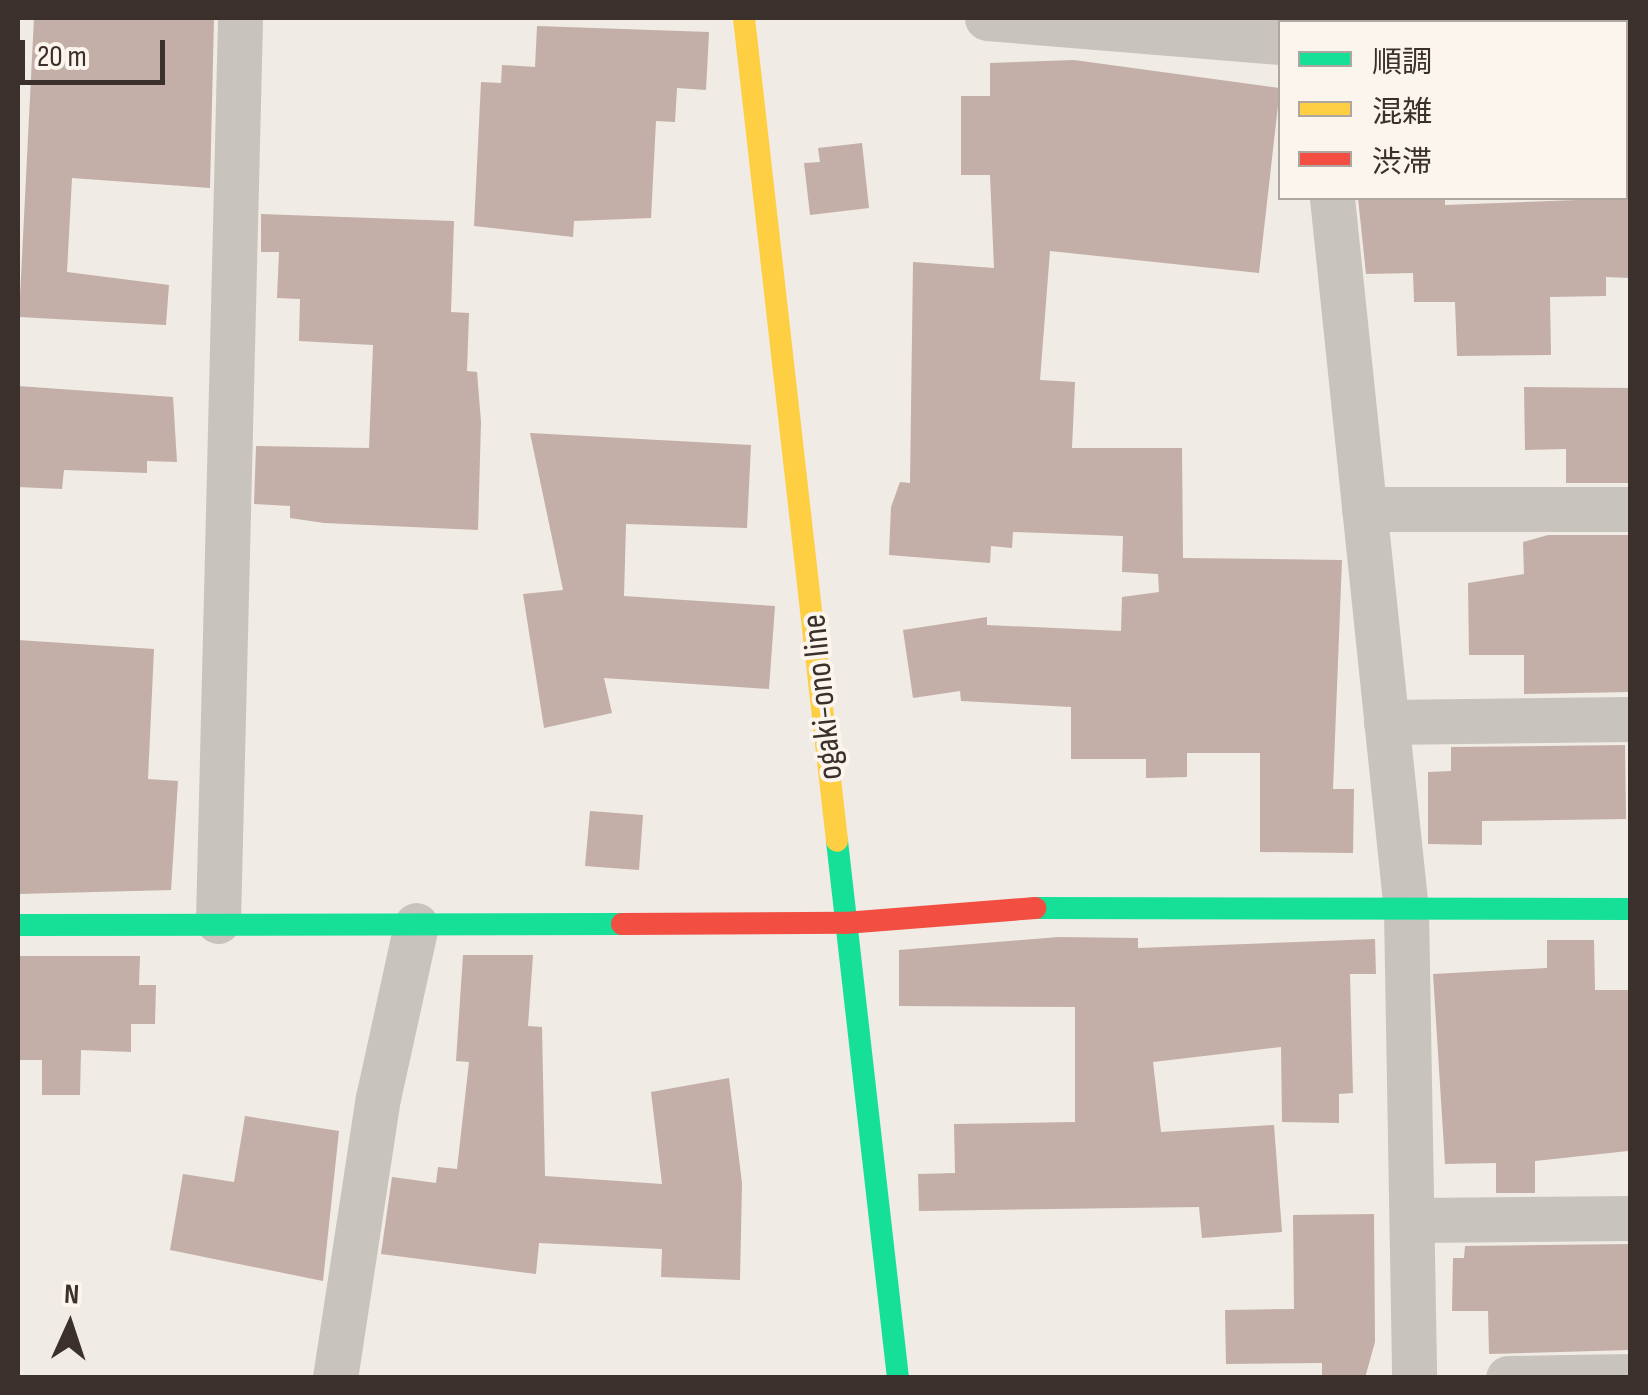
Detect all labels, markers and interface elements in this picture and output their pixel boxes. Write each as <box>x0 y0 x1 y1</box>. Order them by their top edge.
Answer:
scale bar <box>25 20 170 82</box>
legend <box>1278 20 1628 200</box>
text: 20 m <box>37 39 87 75</box>
text: 順調 <box>1372 45 1432 81</box>
text: 混雑 <box>1372 95 1432 131</box>
text: 渋滞 <box>1372 145 1432 181</box>
street label: ogaki-ono line <box>793 612 853 782</box>
north arrow <box>20 1275 120 1375</box>
text: N <box>63 1278 80 1311</box>

